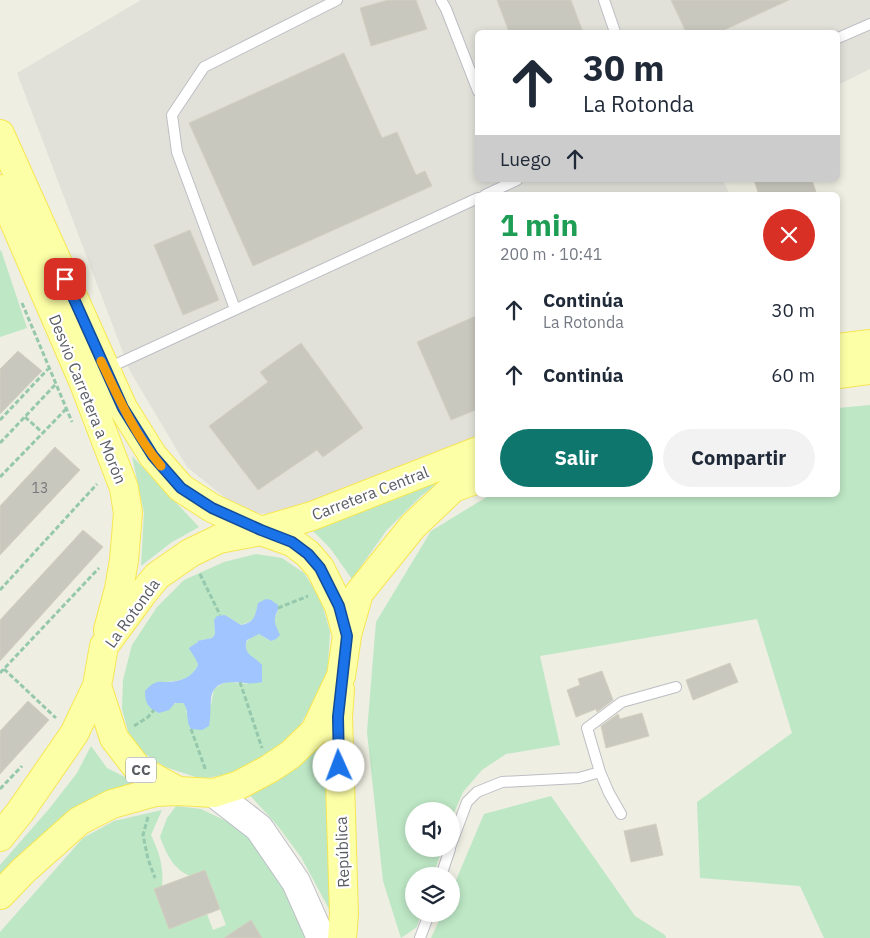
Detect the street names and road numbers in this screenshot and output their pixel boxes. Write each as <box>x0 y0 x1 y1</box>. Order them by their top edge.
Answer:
street label: Desvio Carretera a Morón <box>45 311 131 487</box>
street label: Carretera Central <box>309 462 431 524</box>
street label: La Rotonda <box>100 574 164 652</box>
road number: CC <box>126 758 156 782</box>
street label: República <box>331 816 353 888</box>

